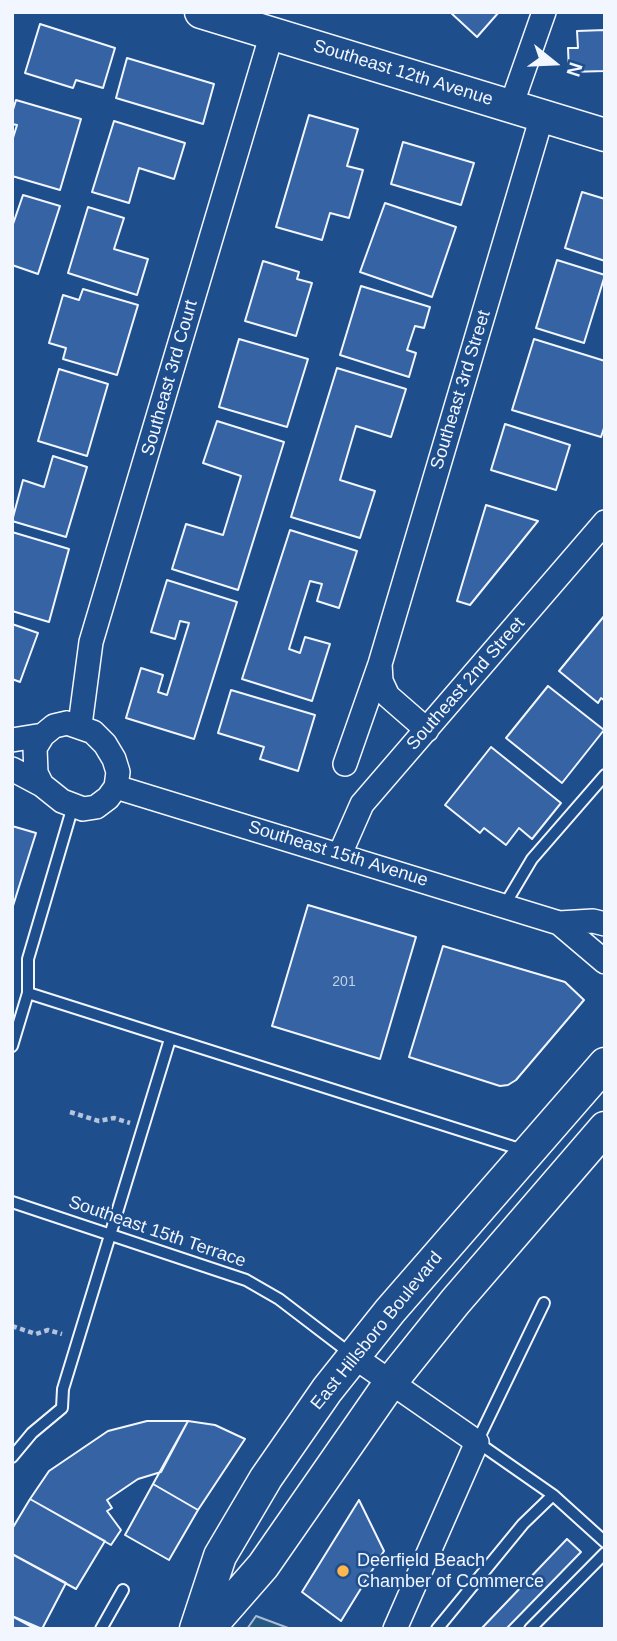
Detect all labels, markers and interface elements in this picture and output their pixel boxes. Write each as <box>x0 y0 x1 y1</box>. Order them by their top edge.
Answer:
north arrow <box>519 28 589 98</box>
street label: Southeast 12th Avenue <box>311 35 495 111</box>
text: N <box>562 60 587 79</box>
street label: Southeast 3rd Court <box>137 298 203 458</box>
street label: Southeast 3rd Street <box>427 308 495 472</box>
street label: Southeast 2nd Street <box>402 613 530 755</box>
street label: Southeast 15th Avenue <box>246 816 430 892</box>
house number: 201 <box>332 974 356 990</box>
street label: Southeast 15th Terrace <box>65 1191 249 1273</box>
street label: East Hillsboro Boulevard <box>307 1248 447 1414</box>
place label: Deerfield Beach Chamber of Commerce <box>357 1550 544 1592</box>
marker: Deerfield Beach Chamber of Commerce <box>335 1563 351 1579</box>

